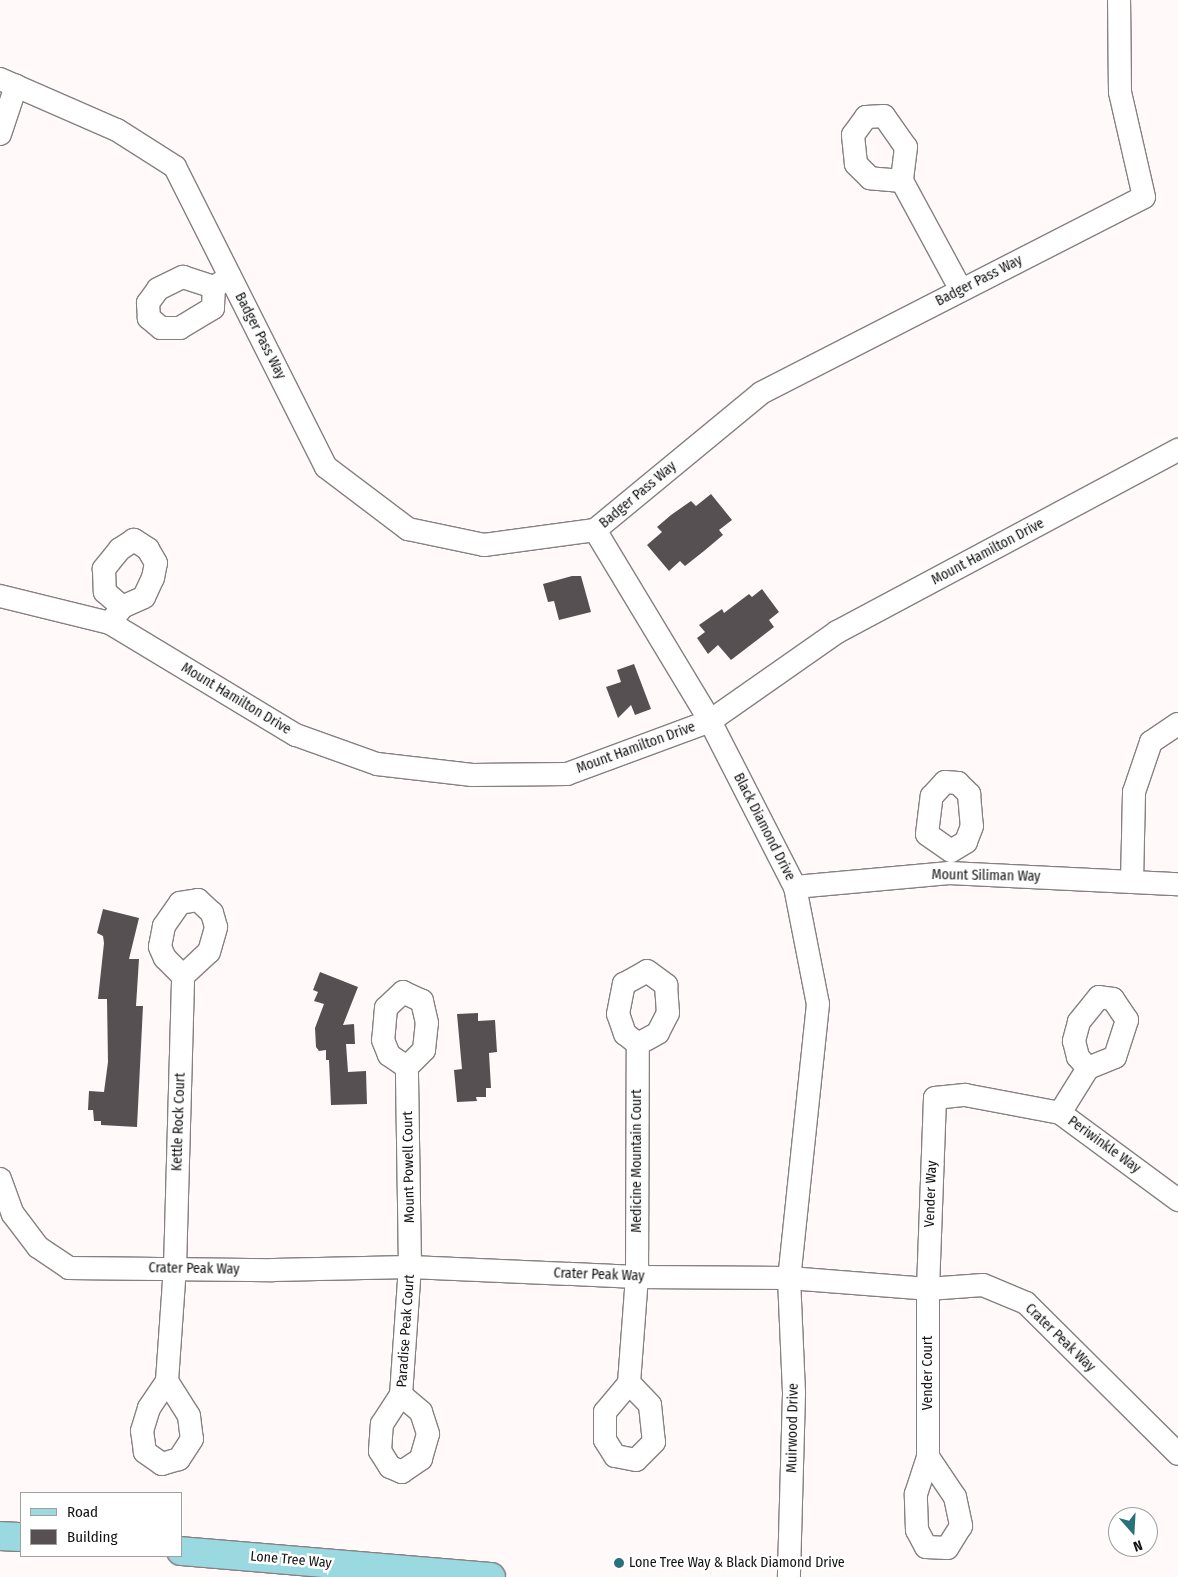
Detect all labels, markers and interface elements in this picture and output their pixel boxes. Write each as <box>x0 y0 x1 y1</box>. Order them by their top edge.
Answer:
street label: Badger Pass Way <box>933 252 1025 310</box>
street label: Badger Pass Way <box>231 290 289 382</box>
street label: Badger Pass Way <box>596 458 680 532</box>
street label: Mount Hamilton Drive <box>929 515 1047 589</box>
street label: Mount Hamilton Drive <box>178 660 294 738</box>
street label: Mount Hamilton Drive <box>574 719 698 777</box>
street label: Black Diamond Drive <box>730 770 798 884</box>
street label: Mount Siliman Way <box>931 867 1041 885</box>
street label: Kettle Rock Court <box>169 1072 189 1172</box>
street label: Medicine Mountain Court <box>629 1089 645 1233</box>
street label: Mount Powell Court <box>400 1111 418 1223</box>
street label: Periwinkle Way <box>1064 1113 1144 1177</box>
street label: Vender Way <box>921 1160 941 1228</box>
street label: Crater Peak Way <box>148 1260 240 1278</box>
street label: Crater Peak Way <box>553 1265 645 1285</box>
street label: Paradise Peak Court <box>394 1274 418 1388</box>
street label: Crater Peak Way <box>1021 1300 1099 1376</box>
street label: Vender Court <box>920 1336 936 1410</box>
street label: Muirwood Drive <box>784 1383 802 1473</box>
legend <box>20 1492 182 1557</box>
text: Road <box>67 1503 98 1521</box>
north arrow <box>1108 1507 1158 1557</box>
text: Building <box>67 1528 118 1546</box>
text: N <box>1131 1536 1144 1555</box>
street label: Lone Tree Way <box>250 1548 332 1572</box>
place label: Lone Tree Way & Black Diamond Drive <box>629 1555 845 1571</box>
marker: Lone Tree Way & Black Diamond Drive <box>613 1557 625 1569</box>

